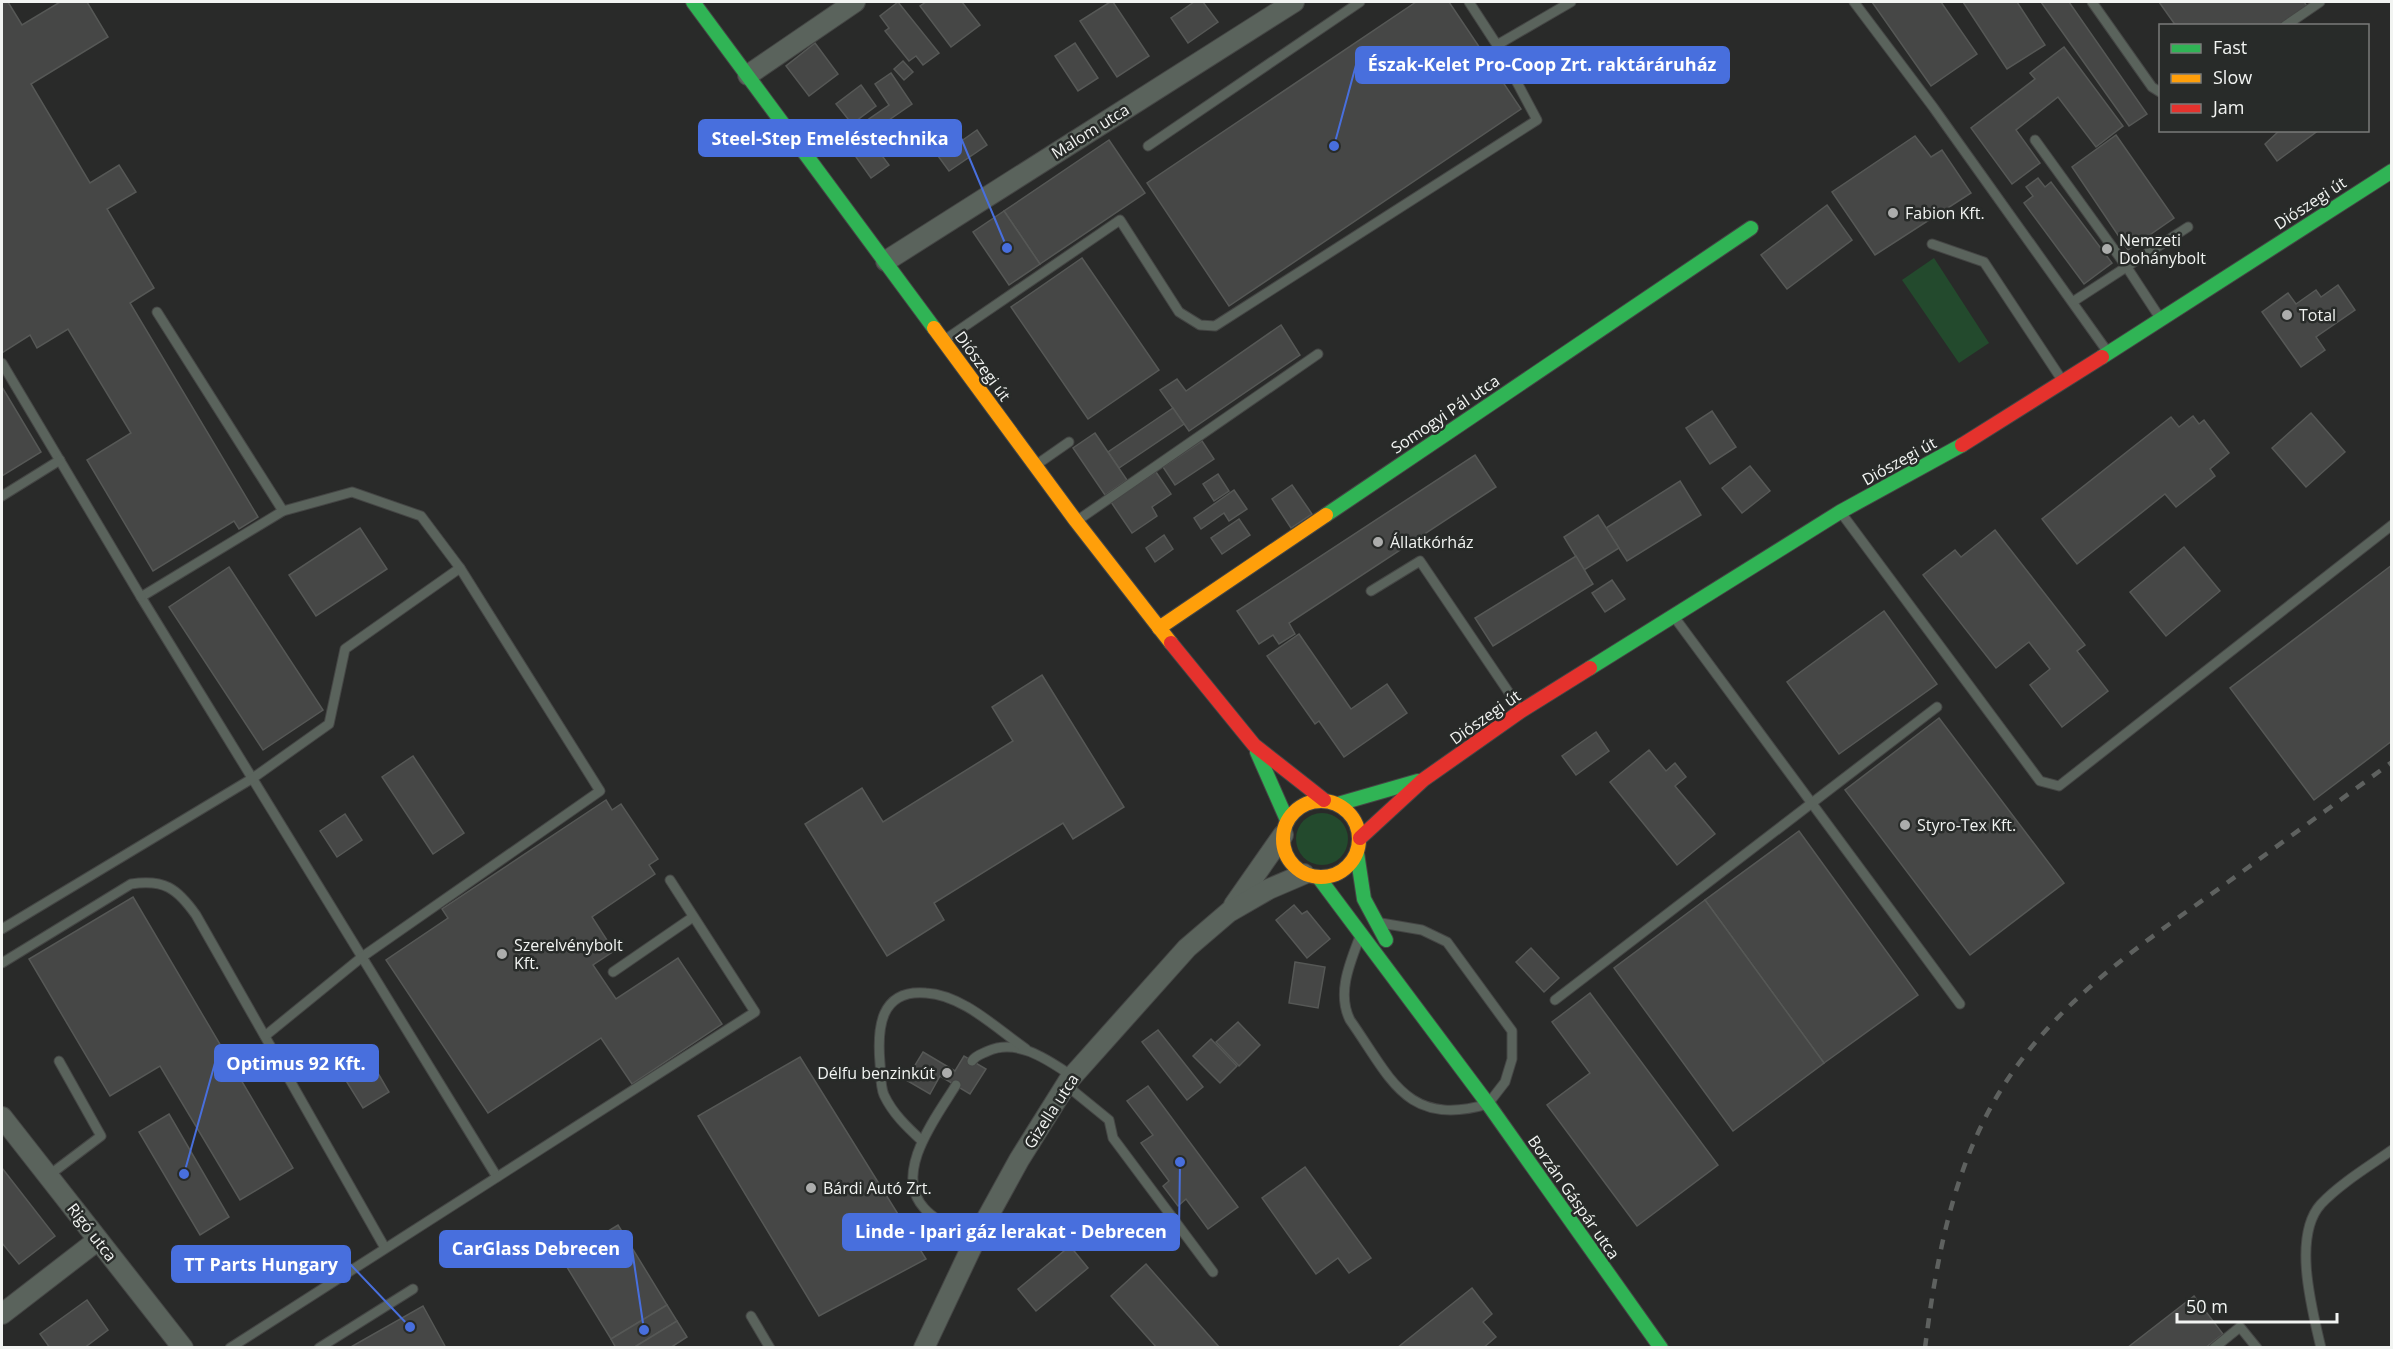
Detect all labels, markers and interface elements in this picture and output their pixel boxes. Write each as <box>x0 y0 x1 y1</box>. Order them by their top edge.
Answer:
legend <box>2159 24 2369 132</box>
text: Fast <box>2213 35 2247 59</box>
callout: Észak-Kelet Pro-Coop Zrt. raktáráruház <box>1356 47 1729 83</box>
text: Észak-Kelet Pro-Coop Zrt. raktáráruház <box>1368 52 1717 76</box>
text: Slow <box>2213 65 2252 89</box>
text: Jam <box>2211 95 2245 119</box>
street label: Malom utca <box>1047 98 1133 164</box>
callout: Steel-Step Emeléstechnika <box>699 120 961 156</box>
text: Steel-Step Emeléstechnika <box>711 126 949 150</box>
street label: Diószegi út <box>2270 171 2351 234</box>
place label: Fabion Kft. <box>1905 202 1985 224</box>
marker: Fabion Kft. <box>1886 206 1900 220</box>
place label: Nemzeti Dohánybolt <box>2119 229 2206 269</box>
marker: Nemzeti Dohánybolt <box>2100 242 2114 256</box>
place label: Total <box>2299 304 2336 326</box>
marker: Total <box>2280 308 2294 322</box>
street label: Diószegi út <box>950 326 1016 406</box>
street label: Somogyi Pál utca <box>1386 370 1504 458</box>
street label: Diószegi út <box>1858 431 1940 490</box>
place label: Állatkórház <box>1390 531 1474 553</box>
marker: Állatkórház <box>1371 535 1385 549</box>
street label: Diószegi út <box>1445 684 1525 749</box>
place label: Styro-Tex Kft. <box>1917 814 2016 836</box>
marker: Styro-Tex Kft. <box>1898 818 1912 832</box>
place label: Szerelvénybolt Kft. <box>514 934 623 974</box>
marker: Szerelvénybolt Kft. <box>495 947 509 961</box>
callout: Optimus 92 Kft. <box>215 1045 378 1081</box>
text: Optimus 92 Kft. <box>226 1051 366 1075</box>
place label: Délfu benzinkút <box>817 1062 935 1084</box>
marker: Délfu benzinkút <box>940 1066 954 1080</box>
street label: Gizella utca <box>1019 1069 1083 1153</box>
street label: Borzán Gáspár utca <box>1523 1131 1625 1263</box>
place label: Bárdi Autó Zrt. <box>823 1177 932 1199</box>
marker: Bárdi Autó Zrt. <box>804 1181 818 1195</box>
street label: Rigó utca <box>62 1198 122 1266</box>
callout: Linde - Ipari gáz lerakat - Debrecen <box>843 1214 1179 1250</box>
text: Linde - Ipari gáz lerakat - Debrecen <box>855 1219 1167 1243</box>
callout: CarGlass Debrecen <box>440 1231 632 1267</box>
text: CarGlass Debrecen <box>452 1236 620 1260</box>
callout: TT Parts Hungary <box>172 1246 350 1282</box>
text: TT Parts Hungary <box>184 1252 339 1276</box>
scale bar <box>2177 1286 2338 1324</box>
text: 50 m <box>2186 1294 2228 1318</box>

